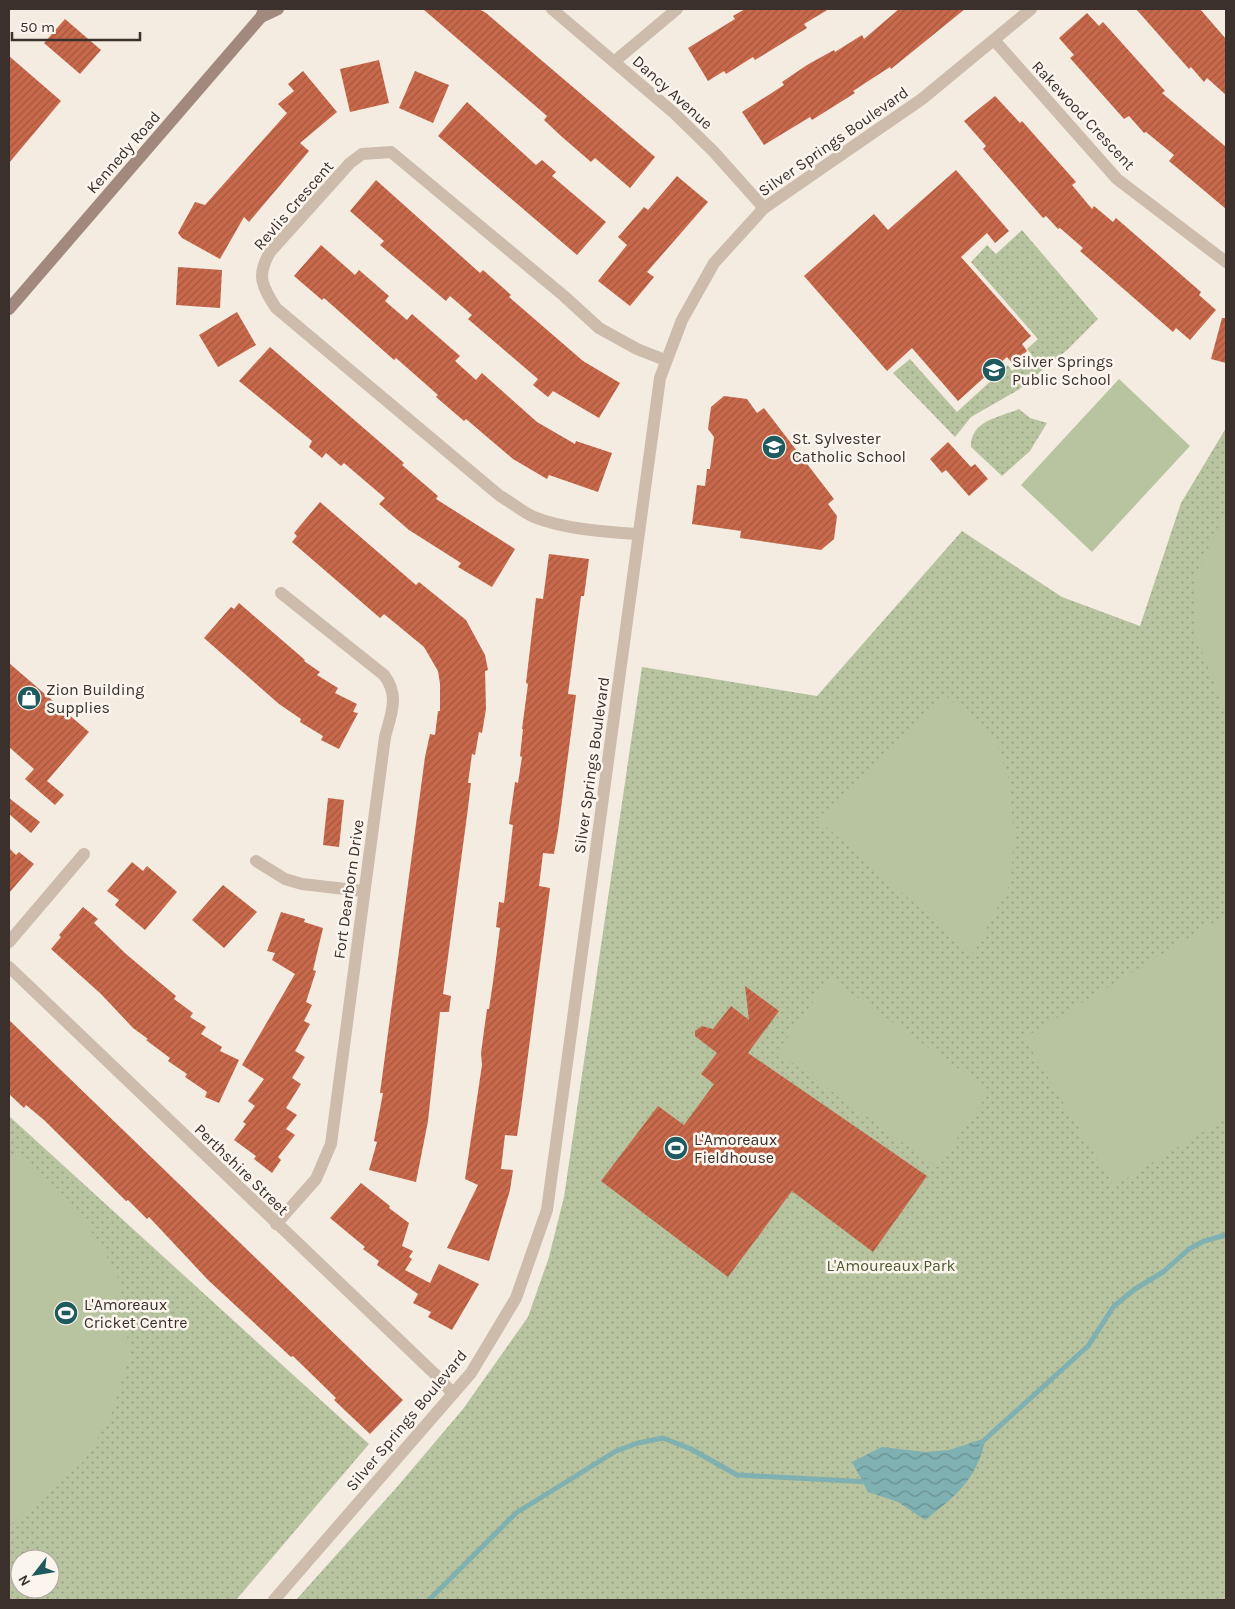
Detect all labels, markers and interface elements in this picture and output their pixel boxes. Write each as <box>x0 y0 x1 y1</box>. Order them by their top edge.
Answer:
scale bar <box>12 10 140 42</box>
text: 50 m <box>20 18 55 36</box>
street label: Dancy Avenue <box>629 51 717 133</box>
street label: Rakewood Crescent <box>1028 57 1139 174</box>
street label: Silver Springs Boulevard <box>755 82 912 200</box>
street label: Kennedy Road <box>82 107 164 197</box>
street label: Revlis Crescent <box>250 157 337 254</box>
place label: Silver Springs Public School <box>1012 352 1113 389</box>
school or university icon: Silver Springs Public School <box>981 357 1007 383</box>
place label: St. Sylvester Catholic School <box>792 429 906 466</box>
school or university icon: St. Sylvester Catholic School <box>761 434 787 460</box>
street label: Silver Springs Boulevard <box>570 675 613 855</box>
place label: Zion Building Supplies <box>46 680 144 717</box>
shop icon: Zion Building Supplies <box>16 685 42 711</box>
street label: Fort Dearborn Drive <box>329 818 368 960</box>
street label: Perthshire Street <box>191 1120 293 1219</box>
place label: L'Amoreaux Fieldhouse <box>694 1130 777 1167</box>
sports icon: L'Amoreaux Fieldhouse <box>663 1135 689 1161</box>
park label: L'Amoureaux Park <box>826 1256 956 1275</box>
place label: L'Amoreaux Cricket Centre <box>84 1295 187 1332</box>
sports icon: L'Amoreaux Cricket Centre <box>53 1300 79 1326</box>
street label: Silver Springs Boulevard <box>342 1346 471 1495</box>
north arrow <box>10 1549 60 1599</box>
text: N <box>14 1572 34 1589</box>

